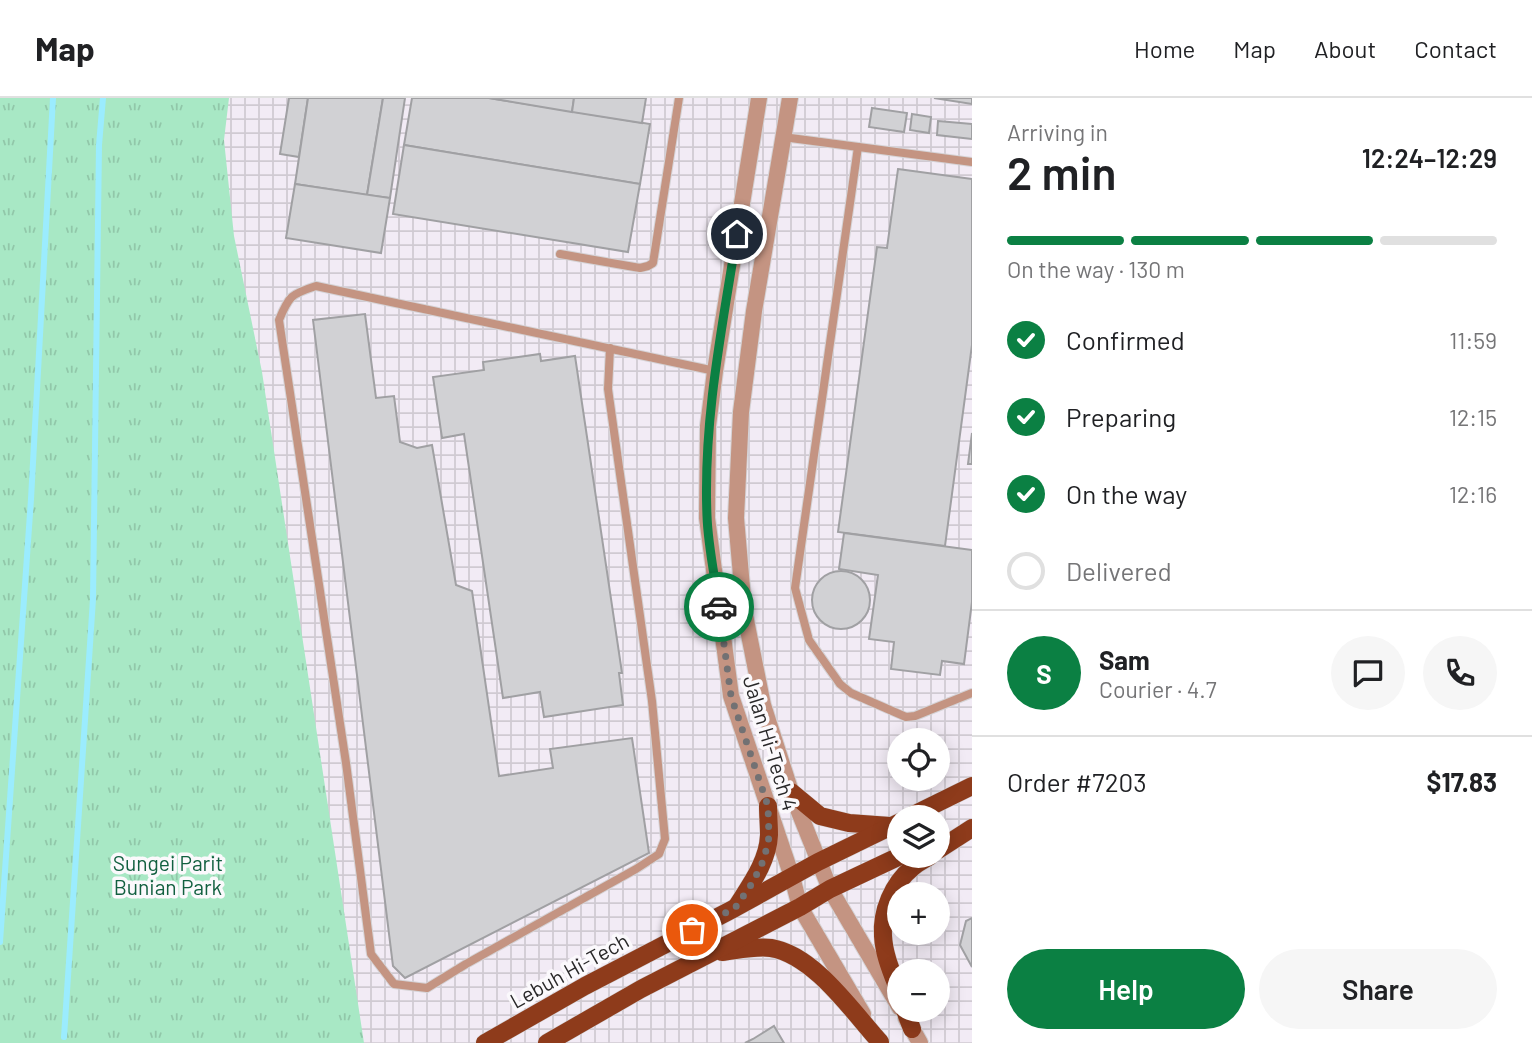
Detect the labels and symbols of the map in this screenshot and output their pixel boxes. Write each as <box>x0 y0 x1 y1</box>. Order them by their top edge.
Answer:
pin <box>707 204 767 264</box>
courier <box>684 572 754 642</box>
street label: Jalan Hi-Tech 4 <box>739 672 803 814</box>
park label: Sungei Parit Bunian Park <box>113 850 223 899</box>
pin <box>662 900 722 960</box>
street label: Lebuh Hi-Tech <box>505 927 633 1013</box>

